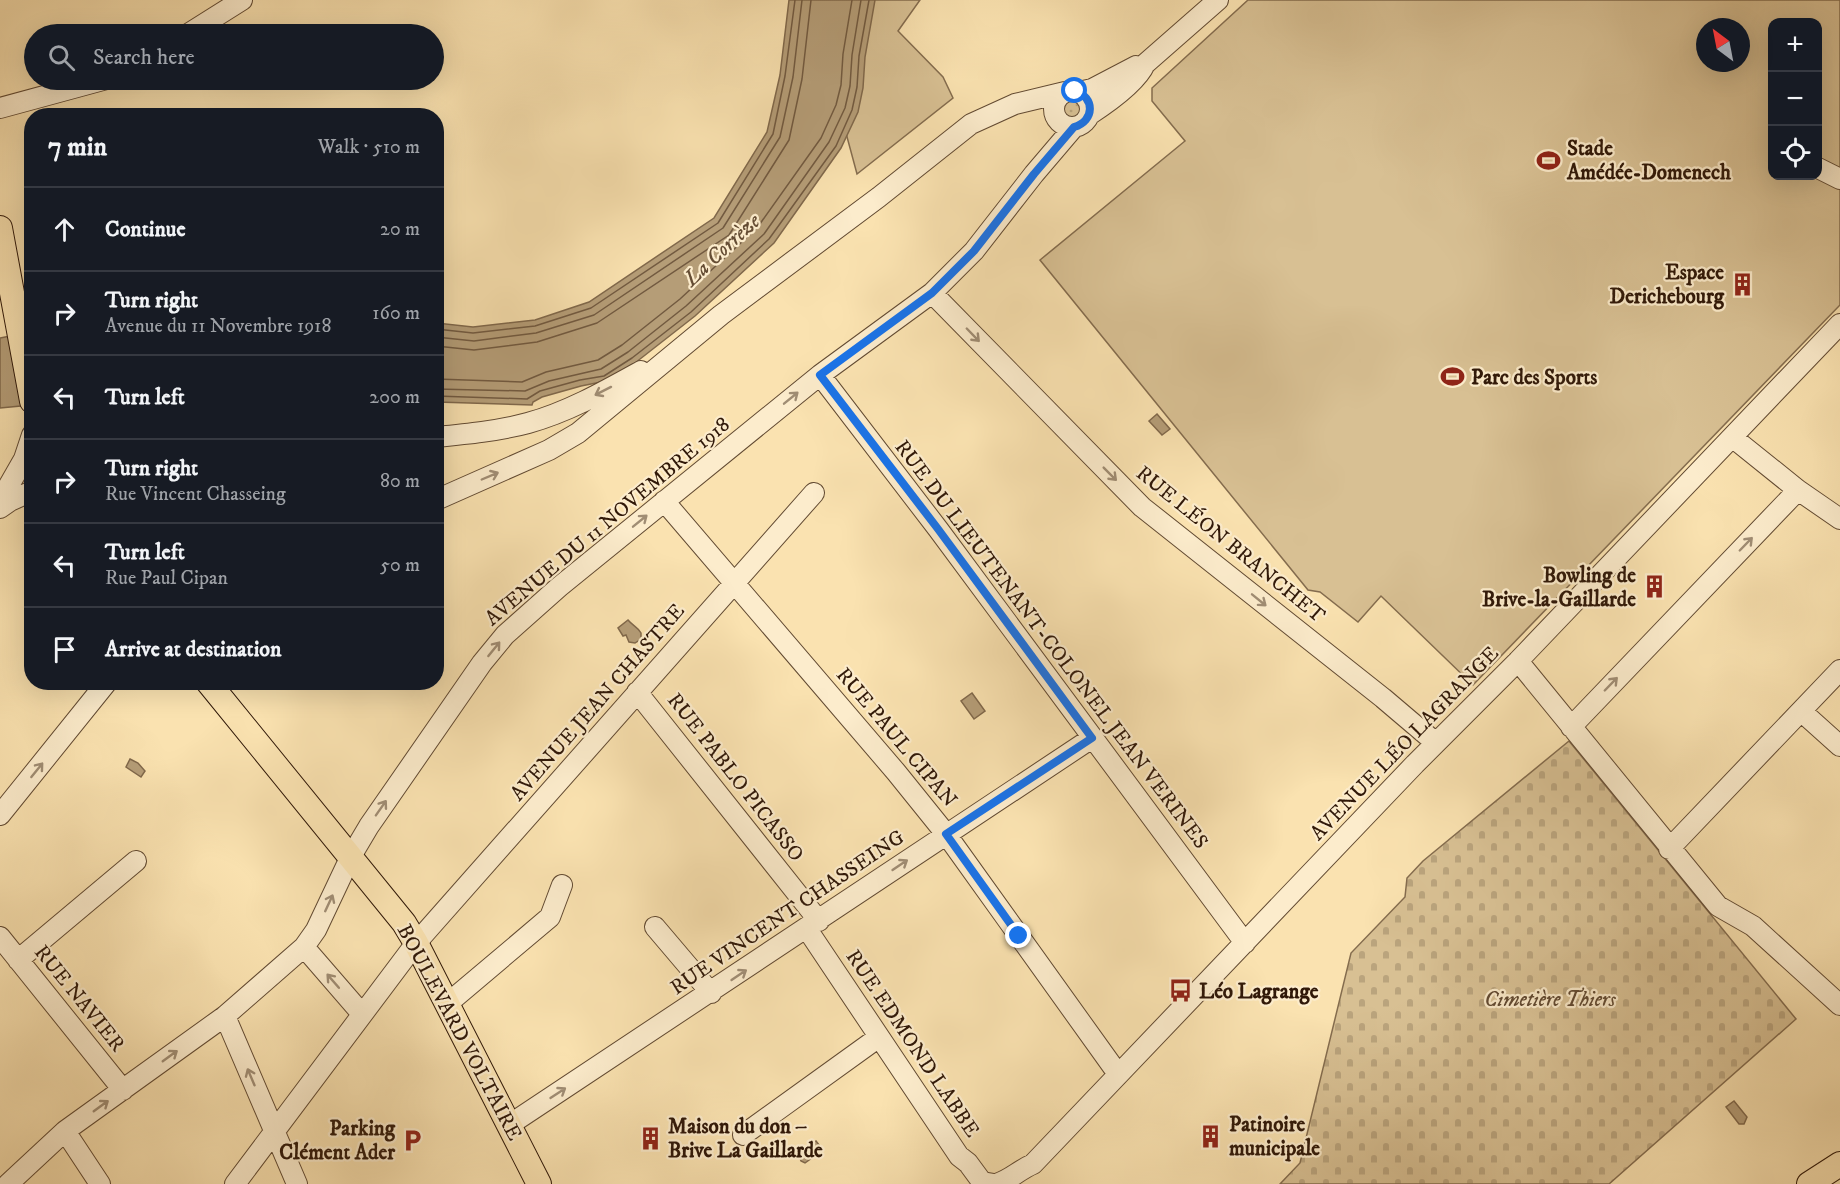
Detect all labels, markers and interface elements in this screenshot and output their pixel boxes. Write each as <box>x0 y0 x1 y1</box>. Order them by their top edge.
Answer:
north arrow <box>1696 18 1750 72</box>
map controls <box>1768 18 1822 180</box>
button: + <box>1768 18 1822 72</box>
search box <box>24 24 444 90</box>
icon: search <box>45 41 78 74</box>
text: Search here <box>93 44 195 71</box>
button: − <box>1768 72 1822 126</box>
route start <box>1061 77 1087 103</box>
button: locate <box>1768 126 1822 180</box>
text: 7 min <box>48 131 107 164</box>
text: Walk · 510 m <box>318 135 420 160</box>
place label: Stade Amédée-Domenech <box>1566 136 1732 186</box>
sports icon: Stade Amédée-Domenech <box>1536 147 1562 173</box>
water label: La Corrèze <box>677 208 766 294</box>
icon: ahead <box>48 213 81 246</box>
text: Continue <box>105 216 186 243</box>
text: 20 m <box>380 217 420 242</box>
place label: Espace Derichebourg <box>1610 260 1725 310</box>
building icon: Espace Derichebourg <box>1729 271 1755 297</box>
text: Turn right <box>105 287 198 314</box>
icon: right <box>48 297 81 330</box>
text: 160 m <box>372 301 420 326</box>
text: Avenue du 11 Novembre 1918 <box>105 314 331 339</box>
one-way arrow <box>966 328 980 343</box>
sports icon: Parc des Sports <box>1440 364 1466 390</box>
place label: Parc des Sports <box>1471 365 1597 391</box>
icon: left <box>48 381 81 414</box>
text: Turn left <box>105 384 185 411</box>
text: 200 m <box>369 385 420 410</box>
one-way arrow <box>594 386 612 398</box>
one-way arrow <box>783 392 799 405</box>
street label: AVENUE DU 11 NOVEMBRE 1918 <box>480 412 735 632</box>
street label: RUE DU LIEUTENANT-COLONEL JEAN VERINES <box>889 435 1214 854</box>
text: Turn right <box>105 455 198 482</box>
street label: RUE LÉON BRANCHET <box>1131 460 1331 629</box>
icon: right <box>48 465 81 498</box>
one-way arrow <box>1102 467 1117 482</box>
text: 80 m <box>380 469 420 494</box>
one-way arrow <box>481 470 499 481</box>
text: Rue Vincent Chasseing <box>105 482 286 507</box>
one-way arrow <box>632 514 647 528</box>
one-way arrow <box>1739 536 1753 551</box>
text: Turn left <box>105 539 185 566</box>
icon: left <box>48 549 81 582</box>
text: 50 m <box>380 553 420 578</box>
place label: Bowling de Brive-la-Gaillarde <box>1482 563 1636 613</box>
text: Rue Paul Cipan <box>105 566 228 591</box>
building icon: Bowling de Brive-la-Gaillarde <box>1641 574 1667 600</box>
one-way arrow <box>1251 593 1267 606</box>
street label: AVENUE JEAN CHASTRE <box>505 599 691 807</box>
icon: arrive <box>48 633 81 666</box>
text: Arrive at destination <box>105 636 282 663</box>
street label: AVENUE LÉO LAGRANGE <box>1304 640 1505 846</box>
one-way arrow <box>487 641 500 657</box>
street label: RUE PAUL CIPAN <box>830 662 962 813</box>
one-way arrow <box>1604 677 1618 692</box>
street label: RUE PABLO PICASSO <box>661 688 809 867</box>
one-way arrow <box>30 762 43 778</box>
one-way arrow <box>375 801 387 817</box>
street label: RUE VINCENT CHASSEING <box>666 824 910 1001</box>
one-way arrow <box>892 859 908 871</box>
one-way arrow <box>323 895 335 913</box>
street label: BOULEVARD VOLTAIRE <box>391 920 527 1145</box>
route end <box>1005 922 1031 948</box>
street label: RUE NAVIER <box>28 940 130 1057</box>
street label: RUE EDMOND LABBE <box>840 945 985 1142</box>
one-way arrow <box>730 968 747 981</box>
one-way arrow <box>326 974 340 989</box>
bus stop icon: Léo Lagrange <box>1168 978 1194 1004</box>
place label: Léo Lagrange <box>1199 979 1319 1005</box>
park label: Cimetière Thiers <box>1484 987 1616 1013</box>
one-way arrow <box>162 1049 178 1062</box>
one-way arrow <box>245 1068 256 1086</box>
one-way arrow <box>549 1087 566 1099</box>
one-way arrow <box>92 1100 108 1112</box>
place label: Patinoire municipale <box>1229 1112 1320 1162</box>
place label: Maison du don – Brive La Gaillarde <box>668 1114 823 1164</box>
place label: Parking Clément Ader <box>279 1116 396 1166</box>
building icon: Patinoire municipale <box>1198 1123 1224 1149</box>
building icon: Maison du don – Brive La Gaillarde <box>637 1125 663 1151</box>
parking icon: Parking Clément Ader <box>400 1127 426 1153</box>

